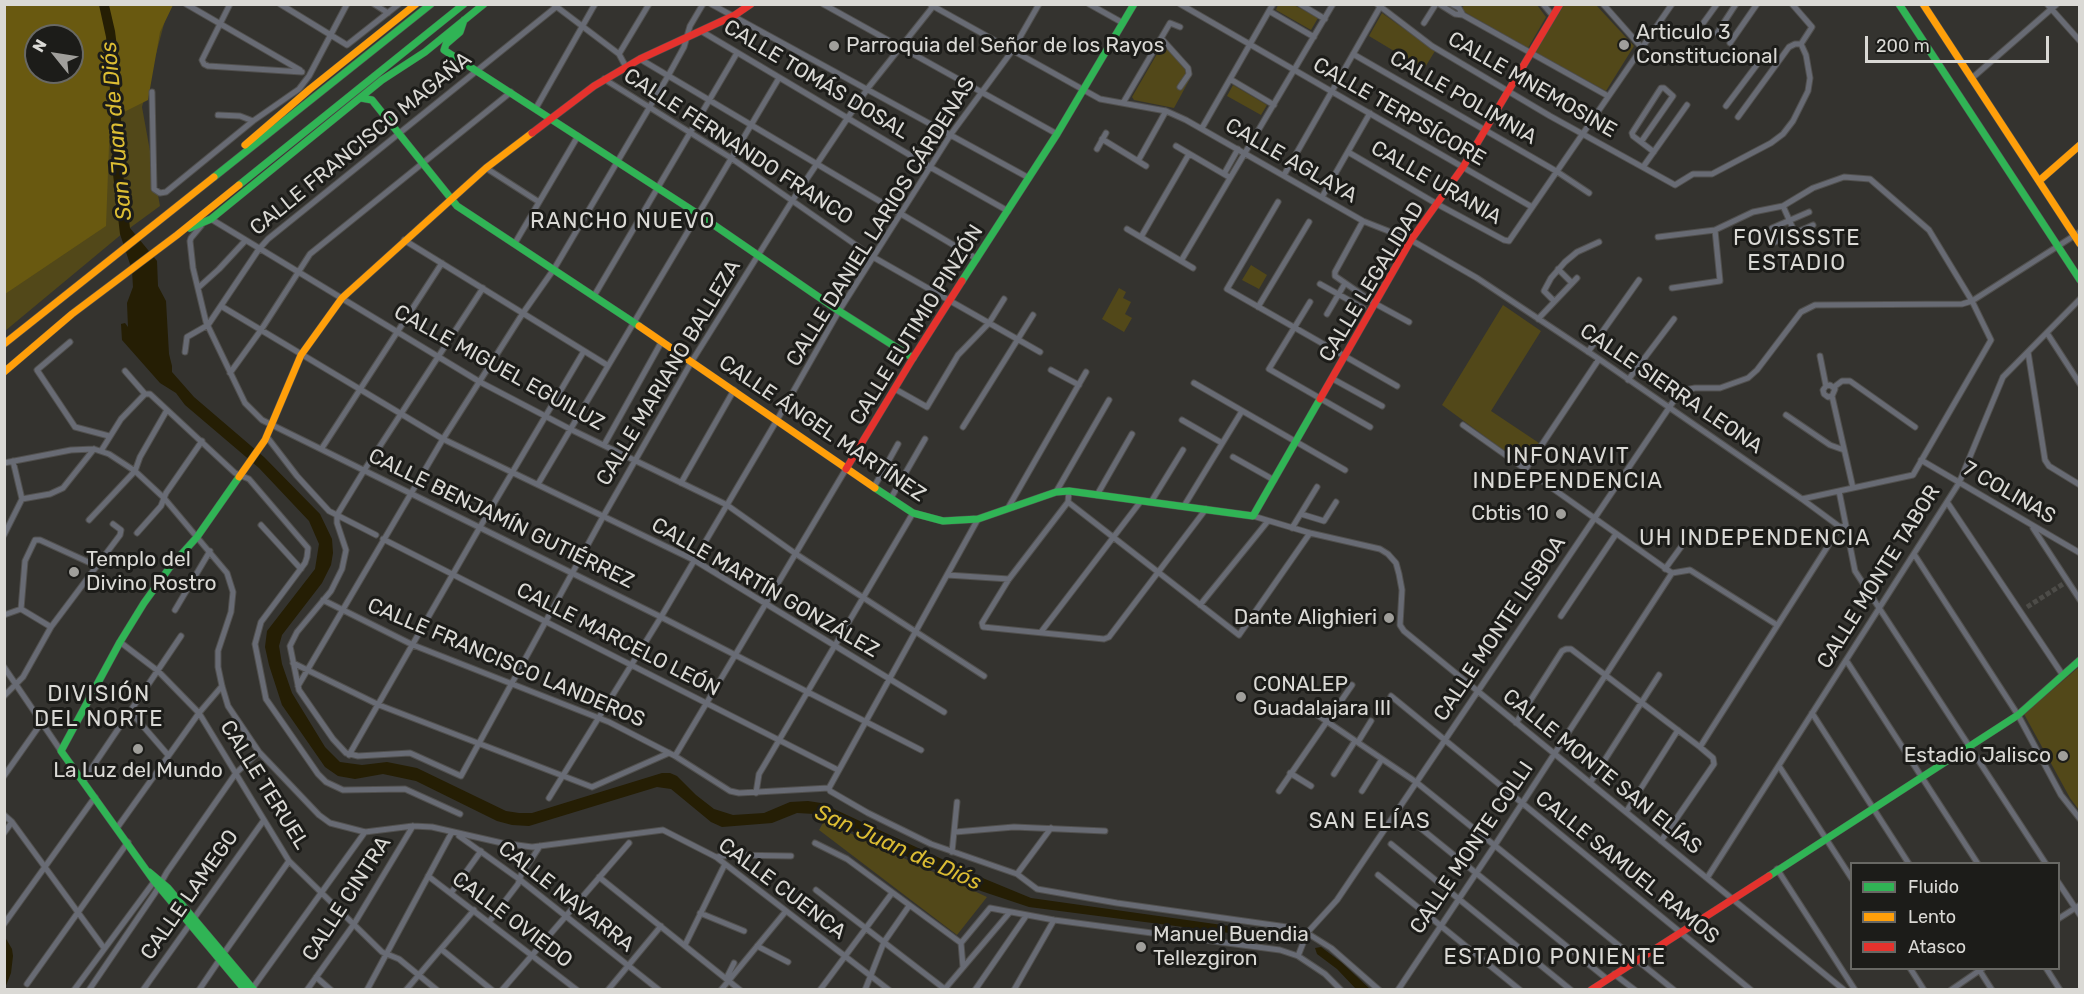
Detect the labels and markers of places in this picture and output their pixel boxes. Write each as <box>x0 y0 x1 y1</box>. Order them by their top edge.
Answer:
place label: Articulo 3 Constitucional <box>1636 20 1778 70</box>
place label: Parroquia del Señor de los Rayos <box>846 33 1164 59</box>
marker: Articulo 3 Constitucional <box>1617 38 1631 52</box>
marker: Parroquia del Señor de los Rayos <box>827 39 841 53</box>
place label: Cbtis 10 <box>1471 501 1549 527</box>
marker: Cbtis 10 <box>1554 507 1568 521</box>
place label: Templo del Divino Rostro <box>86 547 217 597</box>
marker: Templo del Divino Rostro <box>67 565 81 579</box>
place label: Dante Alighieri <box>1234 605 1377 631</box>
marker: Dante Alighieri <box>1382 611 1396 625</box>
place label: CONALEP Guadalajara III <box>1253 672 1391 722</box>
marker: CONALEP Guadalajara III <box>1234 690 1248 704</box>
marker: La Luz del Mundo <box>131 742 145 756</box>
place label: Estadio Jalisco <box>1904 743 2051 769</box>
marker: Estadio Jalisco <box>2056 749 2070 763</box>
place label: La Luz del Mundo <box>53 758 223 784</box>
place label: Manuel Buendia Tellezgiron <box>1153 922 1309 972</box>
marker: Manuel Buendia Tellezgiron <box>1134 940 1148 954</box>

